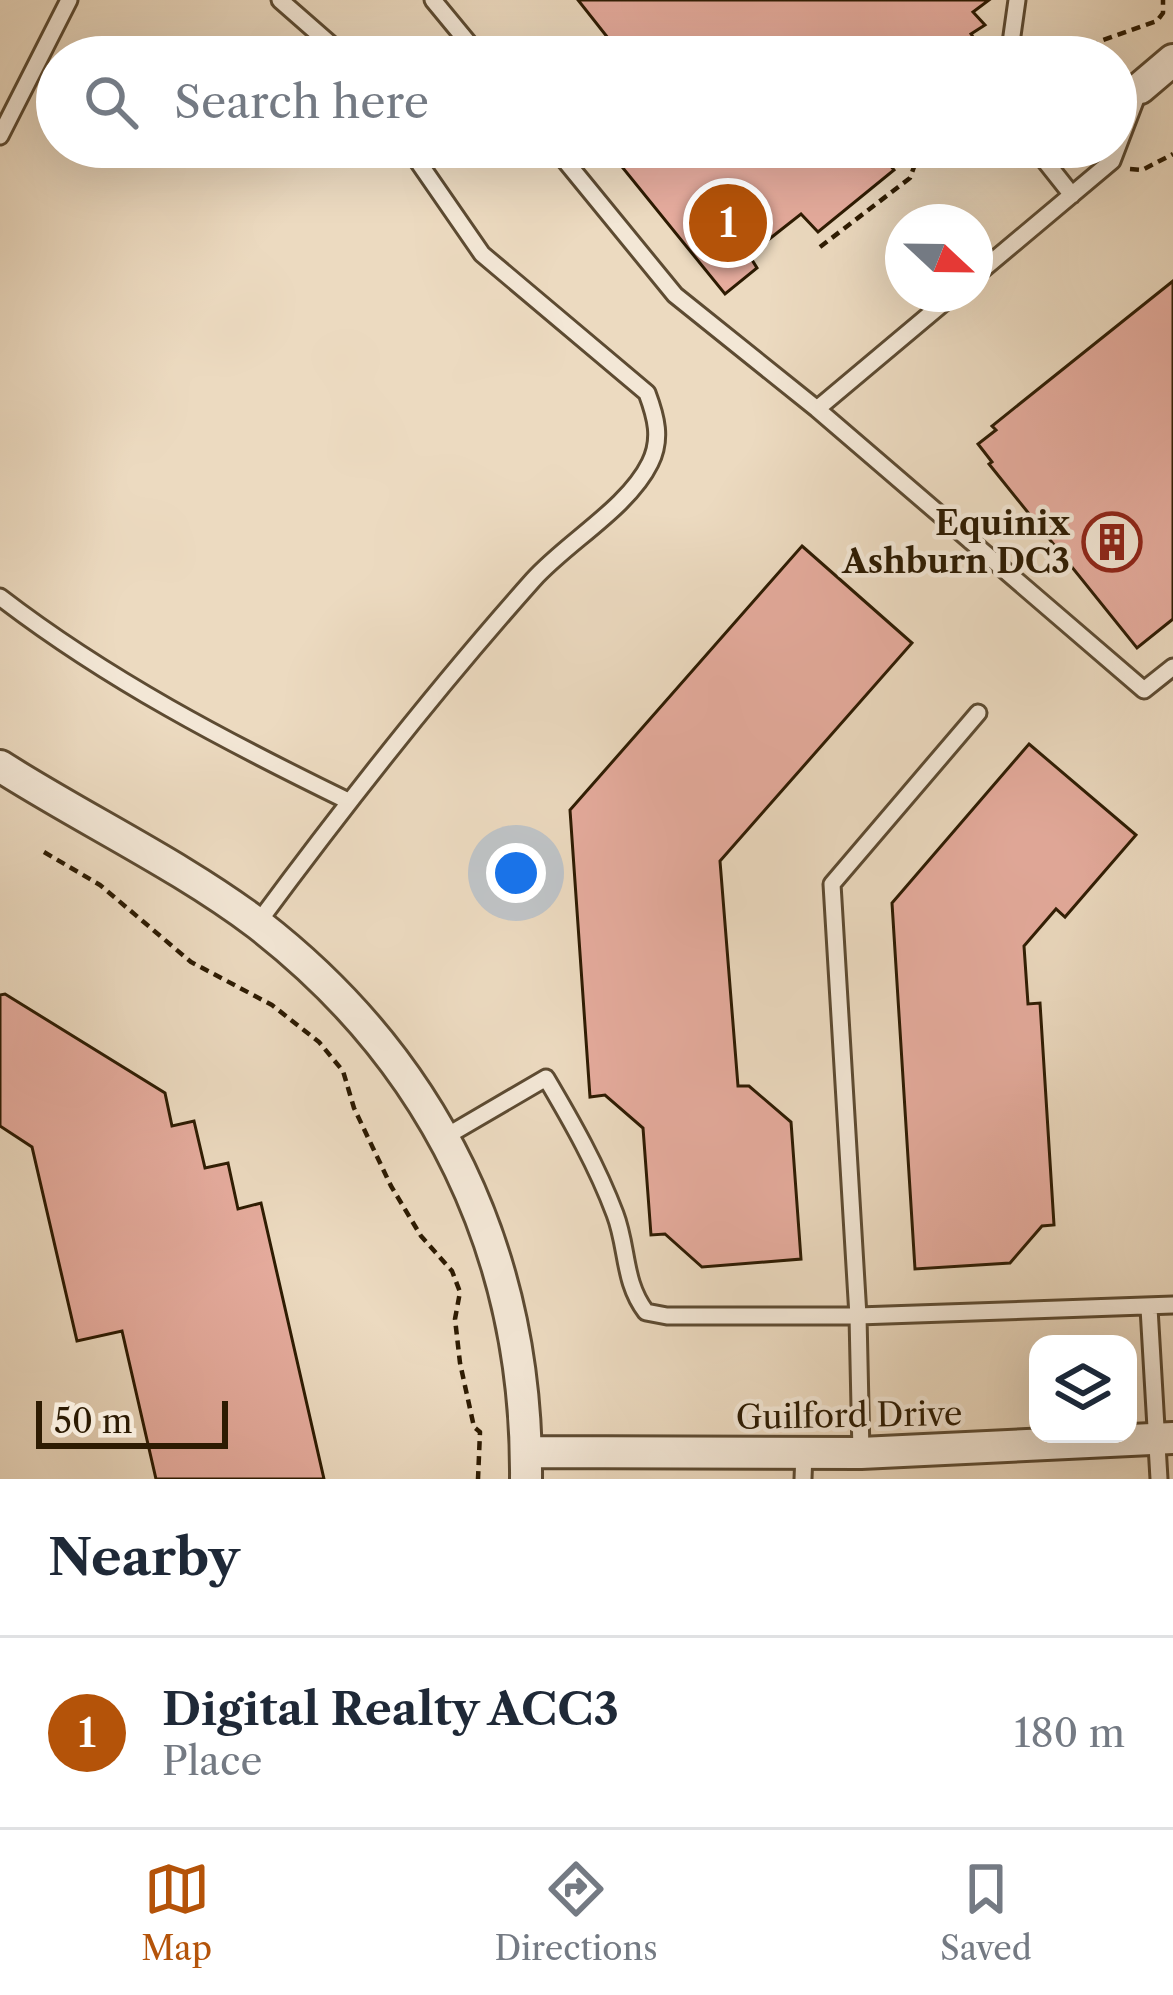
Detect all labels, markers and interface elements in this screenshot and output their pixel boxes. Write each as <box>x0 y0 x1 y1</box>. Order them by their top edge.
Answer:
search box <box>36 36 1137 168</box>
icon: search <box>78 69 144 135</box>
text: Search here <box>174 74 429 130</box>
pin: 1 <box>689 178 767 268</box>
north arrow <box>885 204 993 312</box>
place label: Equinix Ashburn DC3 <box>841 503 1071 582</box>
building icon: Equinix Ashburn DC3 <box>1081 511 1143 573</box>
your location <box>486 843 546 903</box>
map controls <box>1029 1335 1137 1443</box>
button: layers <box>1029 1335 1137 1443</box>
street label: Guilford Drive <box>735 1393 963 1438</box>
scale bar <box>36 1395 228 1448</box>
text: 50 m <box>54 1401 132 1442</box>
text: Nearby <box>48 1526 240 1588</box>
text: Digital Realty ACC3 <box>162 1681 619 1737</box>
text: 1 <box>78 1709 96 1757</box>
text: 180 m <box>1014 1709 1125 1757</box>
text: Place <box>162 1737 262 1785</box>
tab: Map <box>141 1856 212 1969</box>
tab: Directions <box>495 1856 658 1969</box>
tab: Saved <box>940 1856 1032 1969</box>

